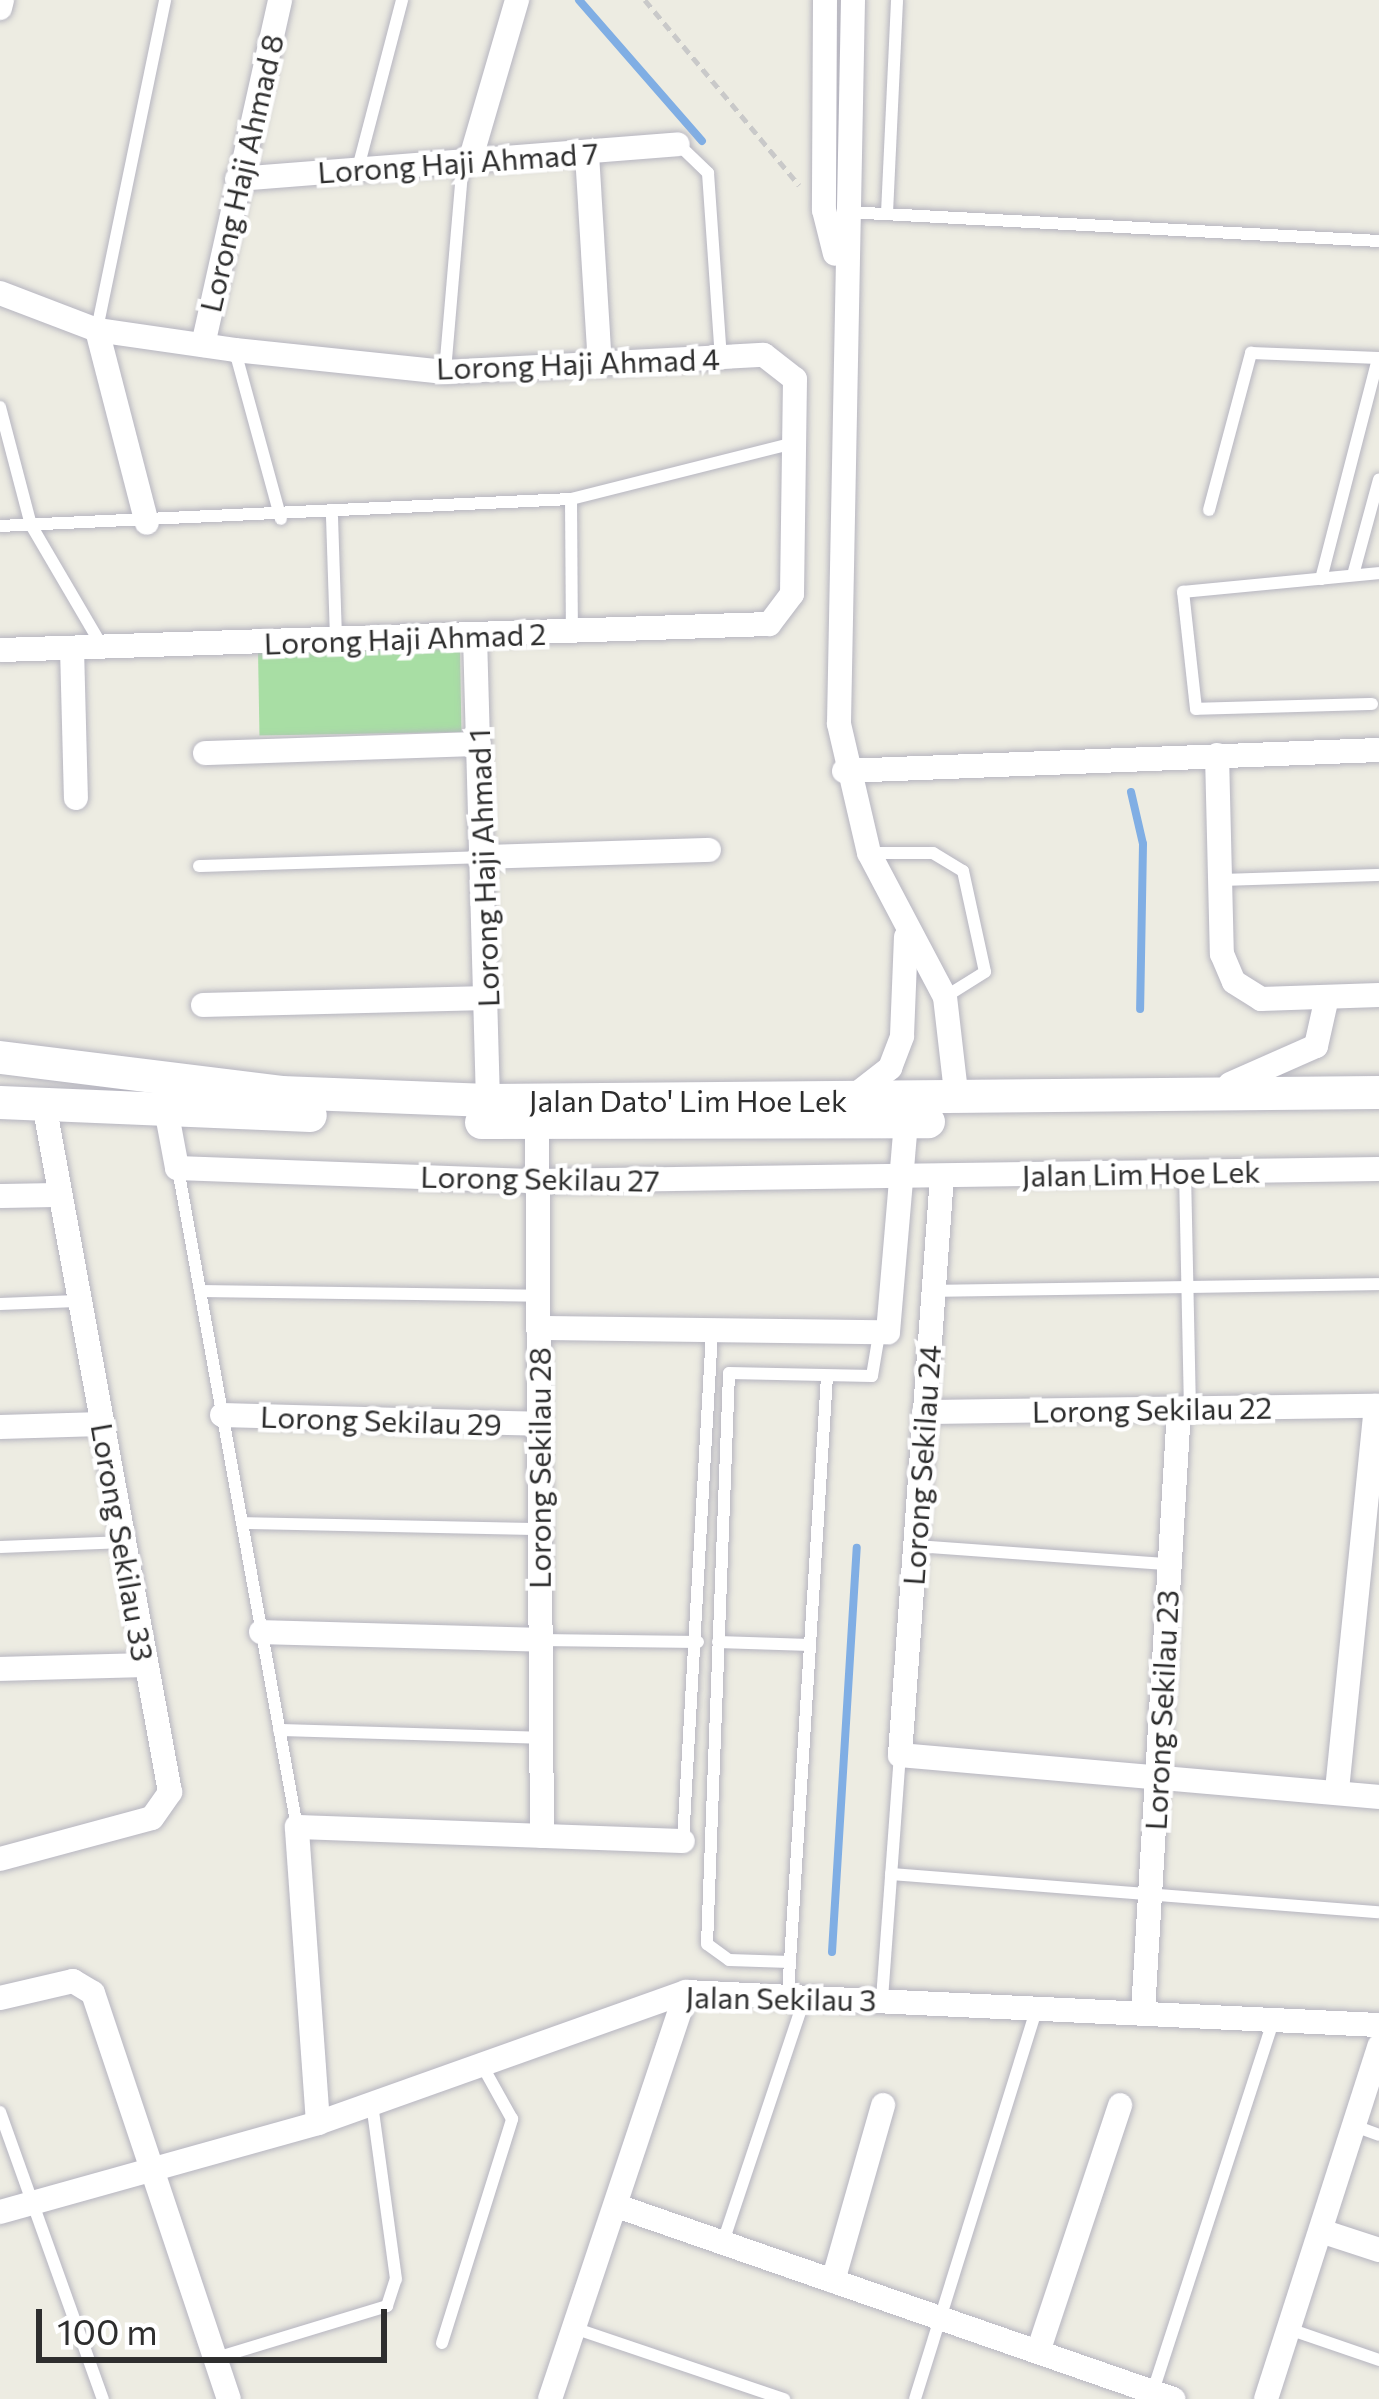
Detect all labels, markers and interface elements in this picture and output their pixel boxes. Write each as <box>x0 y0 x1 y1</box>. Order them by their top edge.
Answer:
street label: Lorong Haji Ahmad 8 <box>192 31 290 315</box>
street label: Lorong Haji Ahmad 7 <box>316 134 600 190</box>
street label: Lorong Haji Ahmad 4 <box>436 340 720 386</box>
street label: Lorong Haji Ahmad 2 <box>263 615 547 661</box>
street label: Lorong Haji Ahmad 1 <box>460 728 506 1008</box>
street label: Jalan Dato' Lim Hoe Lek <box>529 1082 847 1118</box>
street label: Jalan Lim Hoe Lek <box>1021 1153 1261 1193</box>
street label: Lorong Sekilau 27 <box>420 1158 660 1198</box>
street label: Lorong Sekilau 24 <box>895 1344 947 1586</box>
street label: Lorong Sekilau 28 <box>521 1347 557 1589</box>
street label: Lorong Sekilau 22 <box>1032 1389 1272 1429</box>
street label: Lorong Sekilau 29 <box>260 1398 502 1442</box>
street label: Lorong Sekilau 33 <box>84 1420 162 1664</box>
street label: Lorong Sekilau 23 <box>1137 1589 1185 1831</box>
street label: Jalan Sekilau 3 <box>685 1978 877 2018</box>
scale bar <box>42 2285 393 2359</box>
text: 100 m <box>57 2308 158 2352</box>

